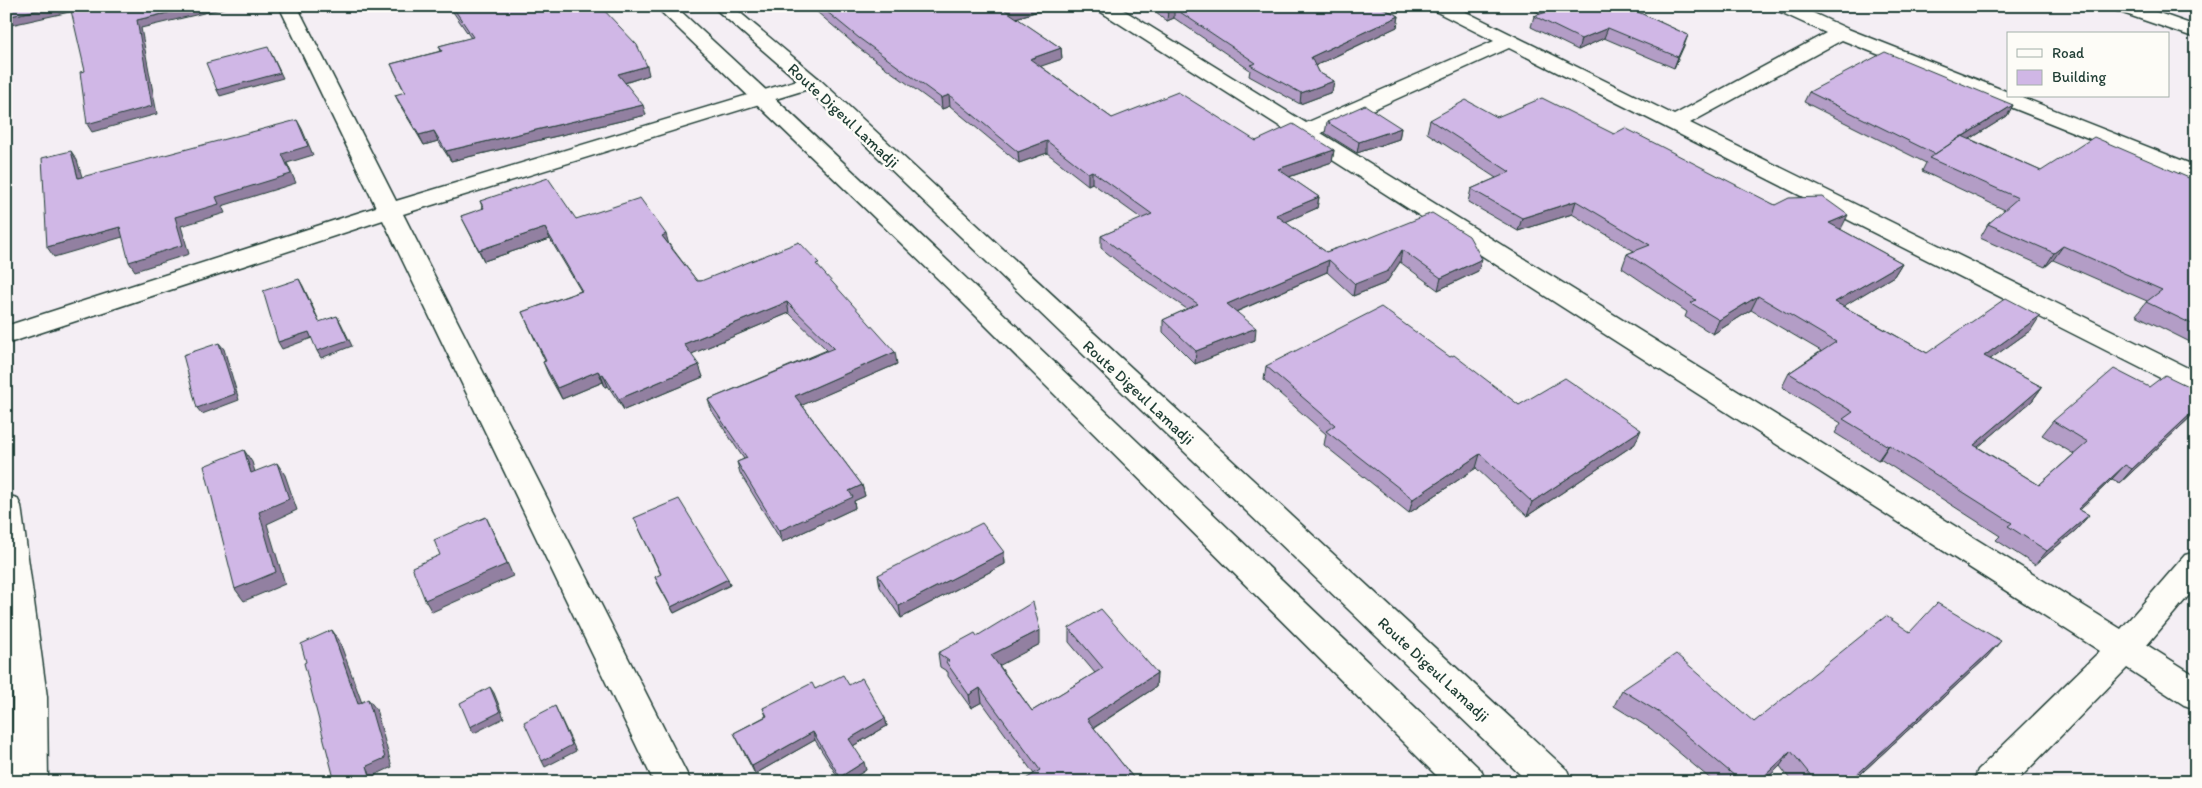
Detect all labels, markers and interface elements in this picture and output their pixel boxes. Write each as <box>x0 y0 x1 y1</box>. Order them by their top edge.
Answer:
legend <box>2007 32 2170 98</box>
text: Road <box>2052 44 2085 62</box>
street label: Route Digeul Lamadji <box>784 59 903 172</box>
text: Building <box>2052 68 2106 86</box>
street label: Route Digeul Lamadji <box>1079 336 1198 449</box>
street label: Route Digeul Lamadji <box>1374 613 1493 726</box>

